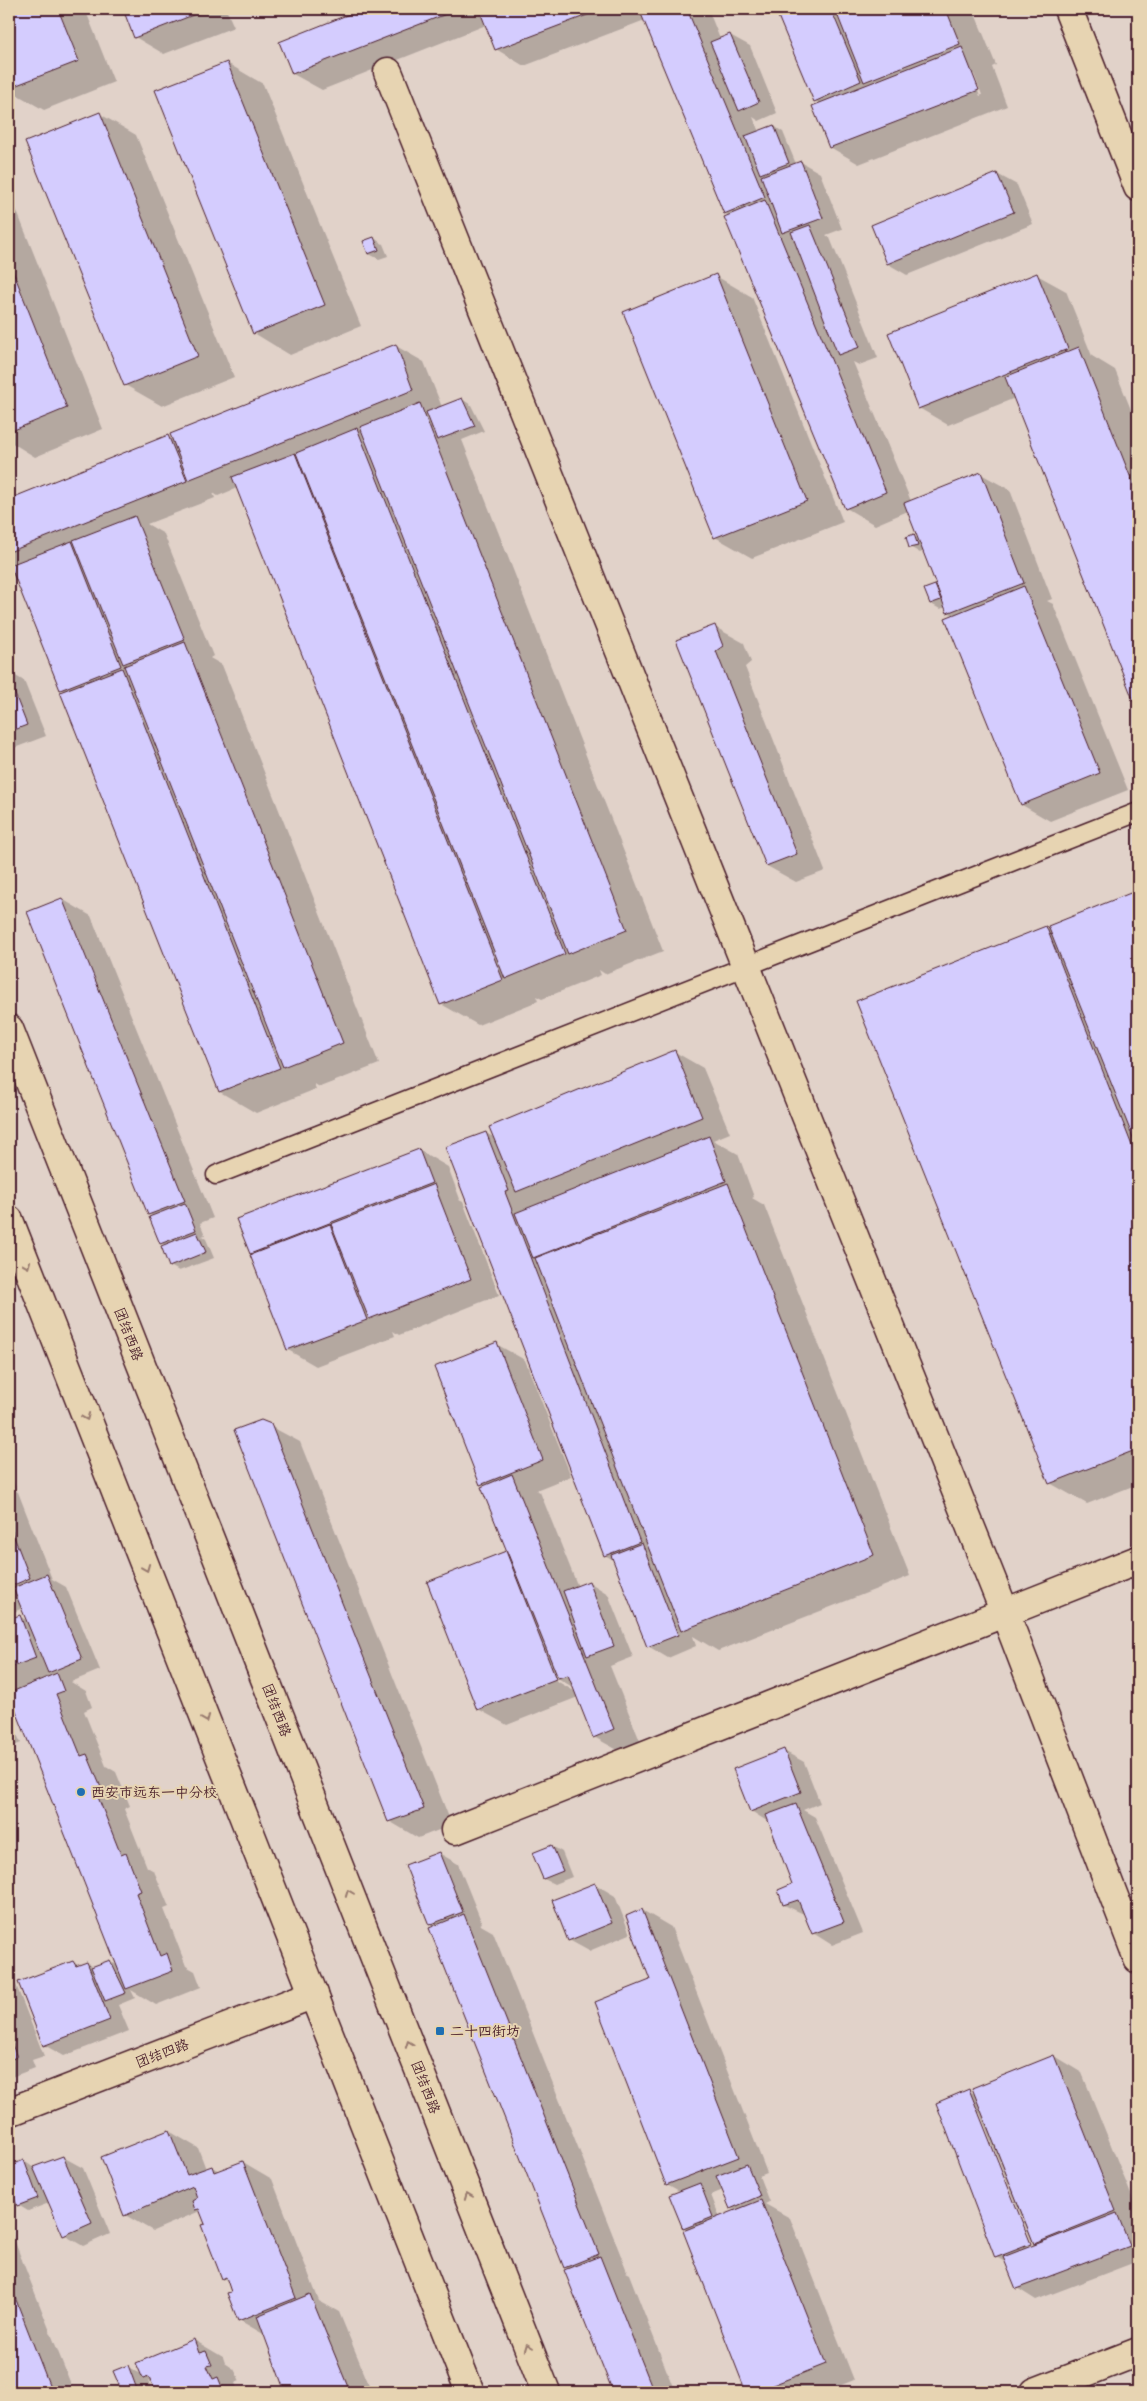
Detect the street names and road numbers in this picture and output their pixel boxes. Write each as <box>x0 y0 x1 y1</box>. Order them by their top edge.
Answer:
street label: 团结西路 <box>111 1304 148 1363</box>
street label: 团结西路 <box>259 1680 296 1739</box>
street label: 团结四路 <box>132 2034 191 2071</box>
street label: 团结西路 <box>408 2057 445 2116</box>

